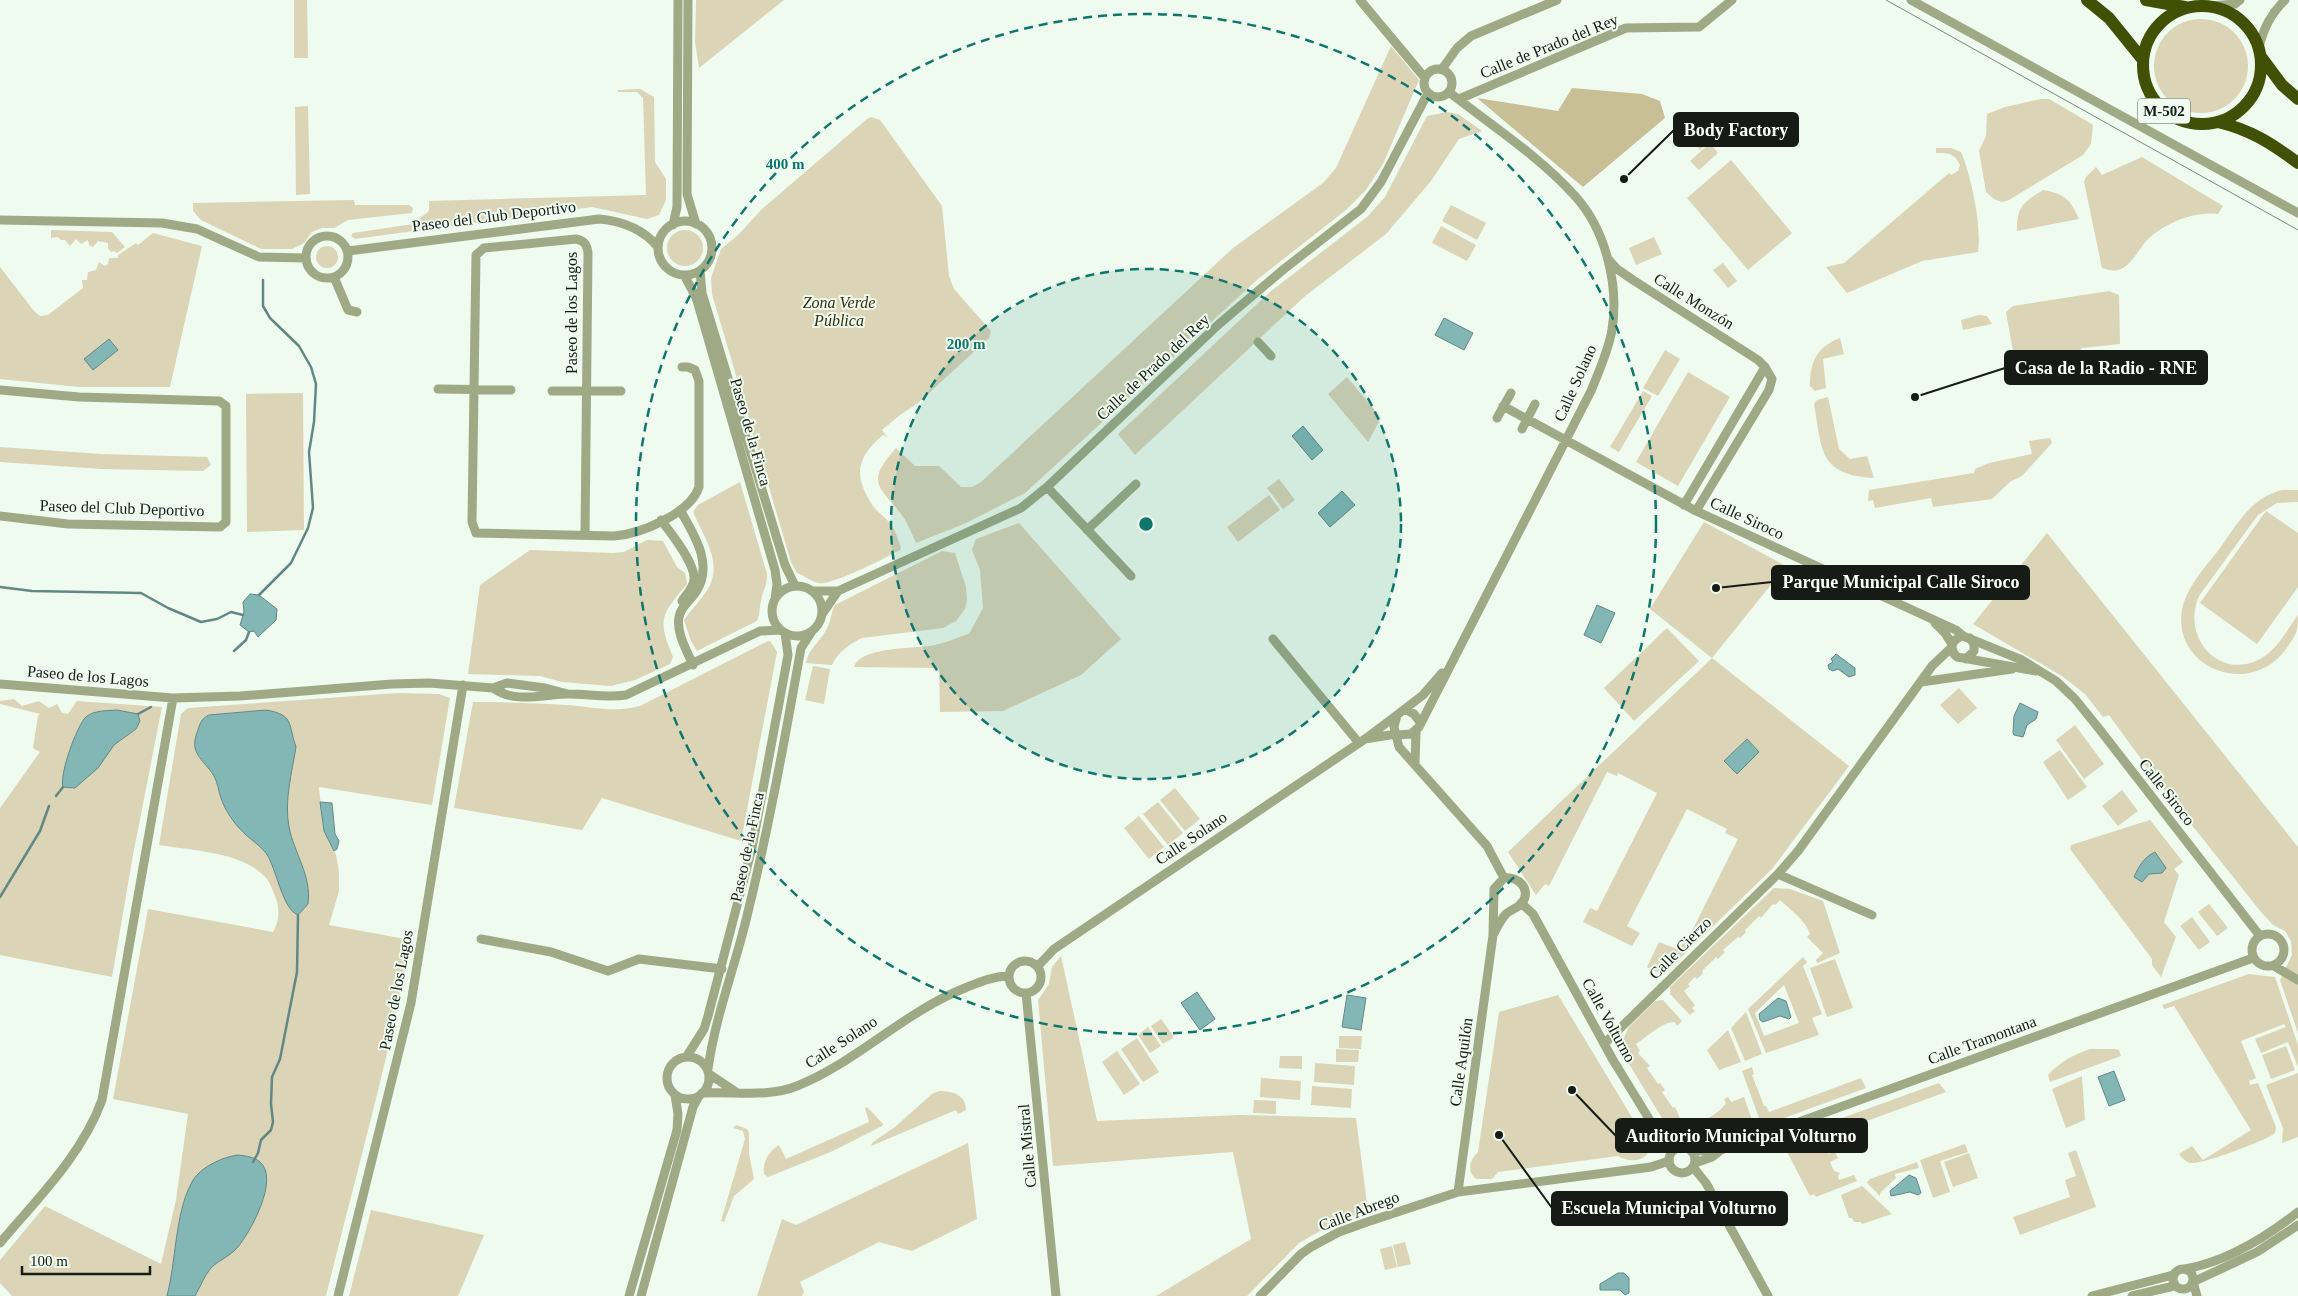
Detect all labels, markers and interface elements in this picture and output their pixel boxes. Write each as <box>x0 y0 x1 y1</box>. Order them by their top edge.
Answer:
street label: Calle de Prado del Rey <box>1477 10 1621 82</box>
road number: M-502 <box>2138 98 2190 124</box>
callout: Body Factory <box>1674 113 1798 146</box>
text: Body Factory <box>1684 120 1788 140</box>
text: 400 m <box>766 156 805 172</box>
street label: Paseo del Club Deportivo <box>411 198 577 235</box>
street label: Paseo de los Lagos <box>563 252 581 374</box>
street label: Calle Monzón <box>1651 270 1737 332</box>
park label: Zona Verde Pública <box>803 294 875 329</box>
street label: Calle de Prado del Rey <box>1093 310 1213 424</box>
text: 200 m <box>947 336 986 352</box>
street label: Calle Solano <box>1551 342 1599 424</box>
callout: Casa de la Radio - RNE <box>2005 351 2207 384</box>
text: Casa de la Radio - RNE <box>2015 358 2197 378</box>
street label: Paseo de la Finca <box>727 376 775 488</box>
street label: Calle Siroco <box>1707 493 1787 543</box>
street label: Paseo del Club Deportivo <box>39 497 205 520</box>
centre of rings <box>1137 515 1155 533</box>
callout: Parque Municipal Calle Siroco <box>1772 566 2029 599</box>
text: Parque Municipal Calle Siroco <box>1783 572 2019 592</box>
street label: Paseo de los Lagos <box>26 662 150 691</box>
street label: Calle Siroco <box>2136 755 2198 829</box>
street label: Paseo de la Finca <box>727 791 767 903</box>
street label: Calle Solano <box>1152 808 1230 868</box>
street label: Calle Cierzo <box>1646 914 1714 982</box>
street label: Paseo de los Lagos <box>376 928 417 1052</box>
street label: Calle Volturno <box>1579 975 1639 1065</box>
street label: Calle Solano <box>802 1012 880 1072</box>
street label: Calle Tramontana <box>1925 1012 2039 1068</box>
street label: Calle Aquilón <box>1446 1017 1477 1108</box>
street label: Calle Mistral <box>1015 1103 1039 1189</box>
callout: Auditorio Municipal Volturno <box>1616 1119 1867 1152</box>
text: Auditorio Municipal Volturno <box>1625 1126 1857 1146</box>
street label: Calle Abrego <box>1316 1188 1402 1235</box>
callout: Escuela Municipal Volturno <box>1552 1192 1787 1225</box>
text: Escuela Municipal Volturno <box>1561 1198 1777 1218</box>
scale bar <box>22 1244 150 1276</box>
text: 100 m <box>30 1253 68 1269</box>

